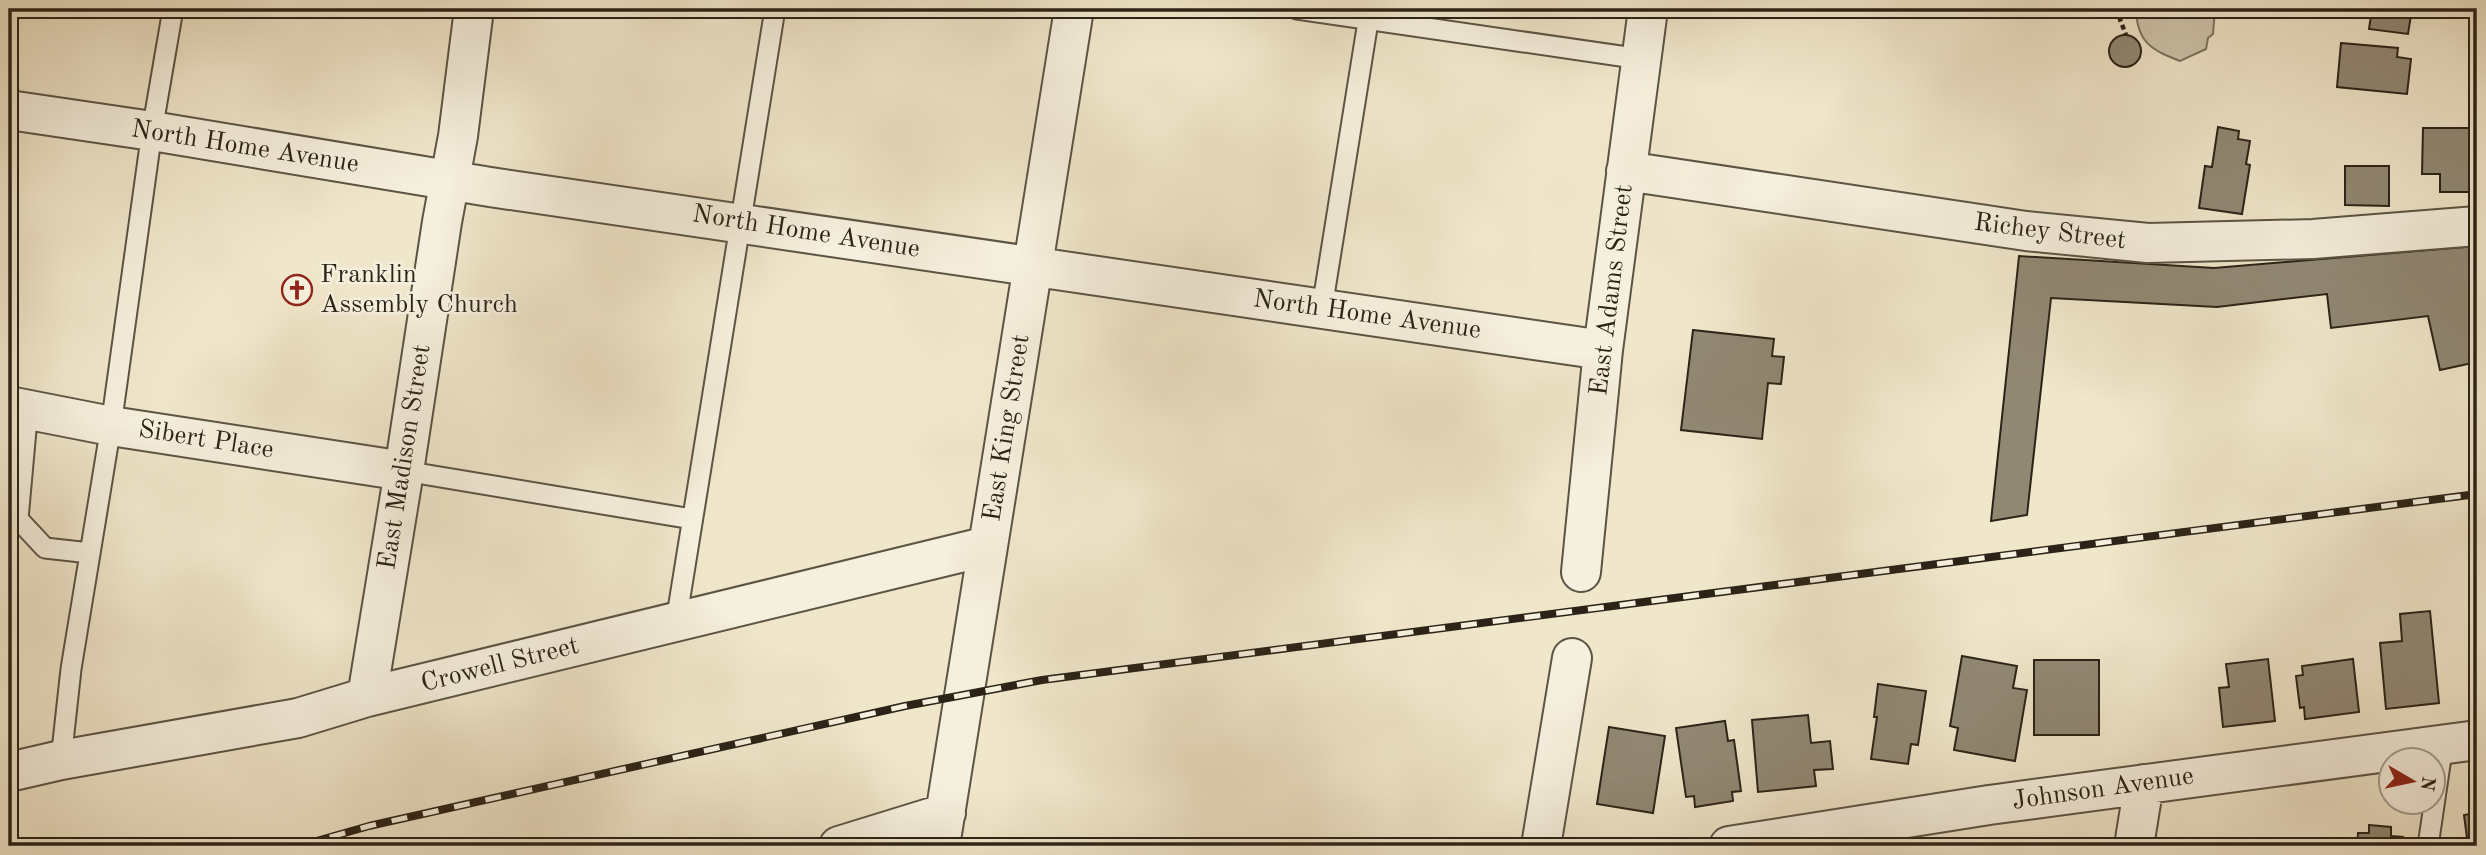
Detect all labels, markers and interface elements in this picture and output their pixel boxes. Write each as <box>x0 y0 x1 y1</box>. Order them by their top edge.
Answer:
street label: North Home Avenue <box>129 116 361 178</box>
street label: East Adams Street <box>1586 183 1638 397</box>
street label: North Home Avenue <box>690 201 922 263</box>
street label: Richey Street <box>1972 210 2128 254</box>
place label: Franklin Assembly Church <box>320 262 518 318</box>
church icon: Franklin Assembly Church <box>280 273 314 307</box>
street label: North Home Avenue <box>1251 286 1483 344</box>
street label: East King Street <box>979 332 1035 524</box>
street label: East Madison Street <box>374 342 436 572</box>
street label: Sibert Place <box>137 416 275 464</box>
street label: Crowell Street <box>418 633 582 697</box>
north arrow <box>2378 746 2448 816</box>
street label: Johnson Avenue <box>2010 763 2196 815</box>
text: N <box>2416 775 2437 792</box>

